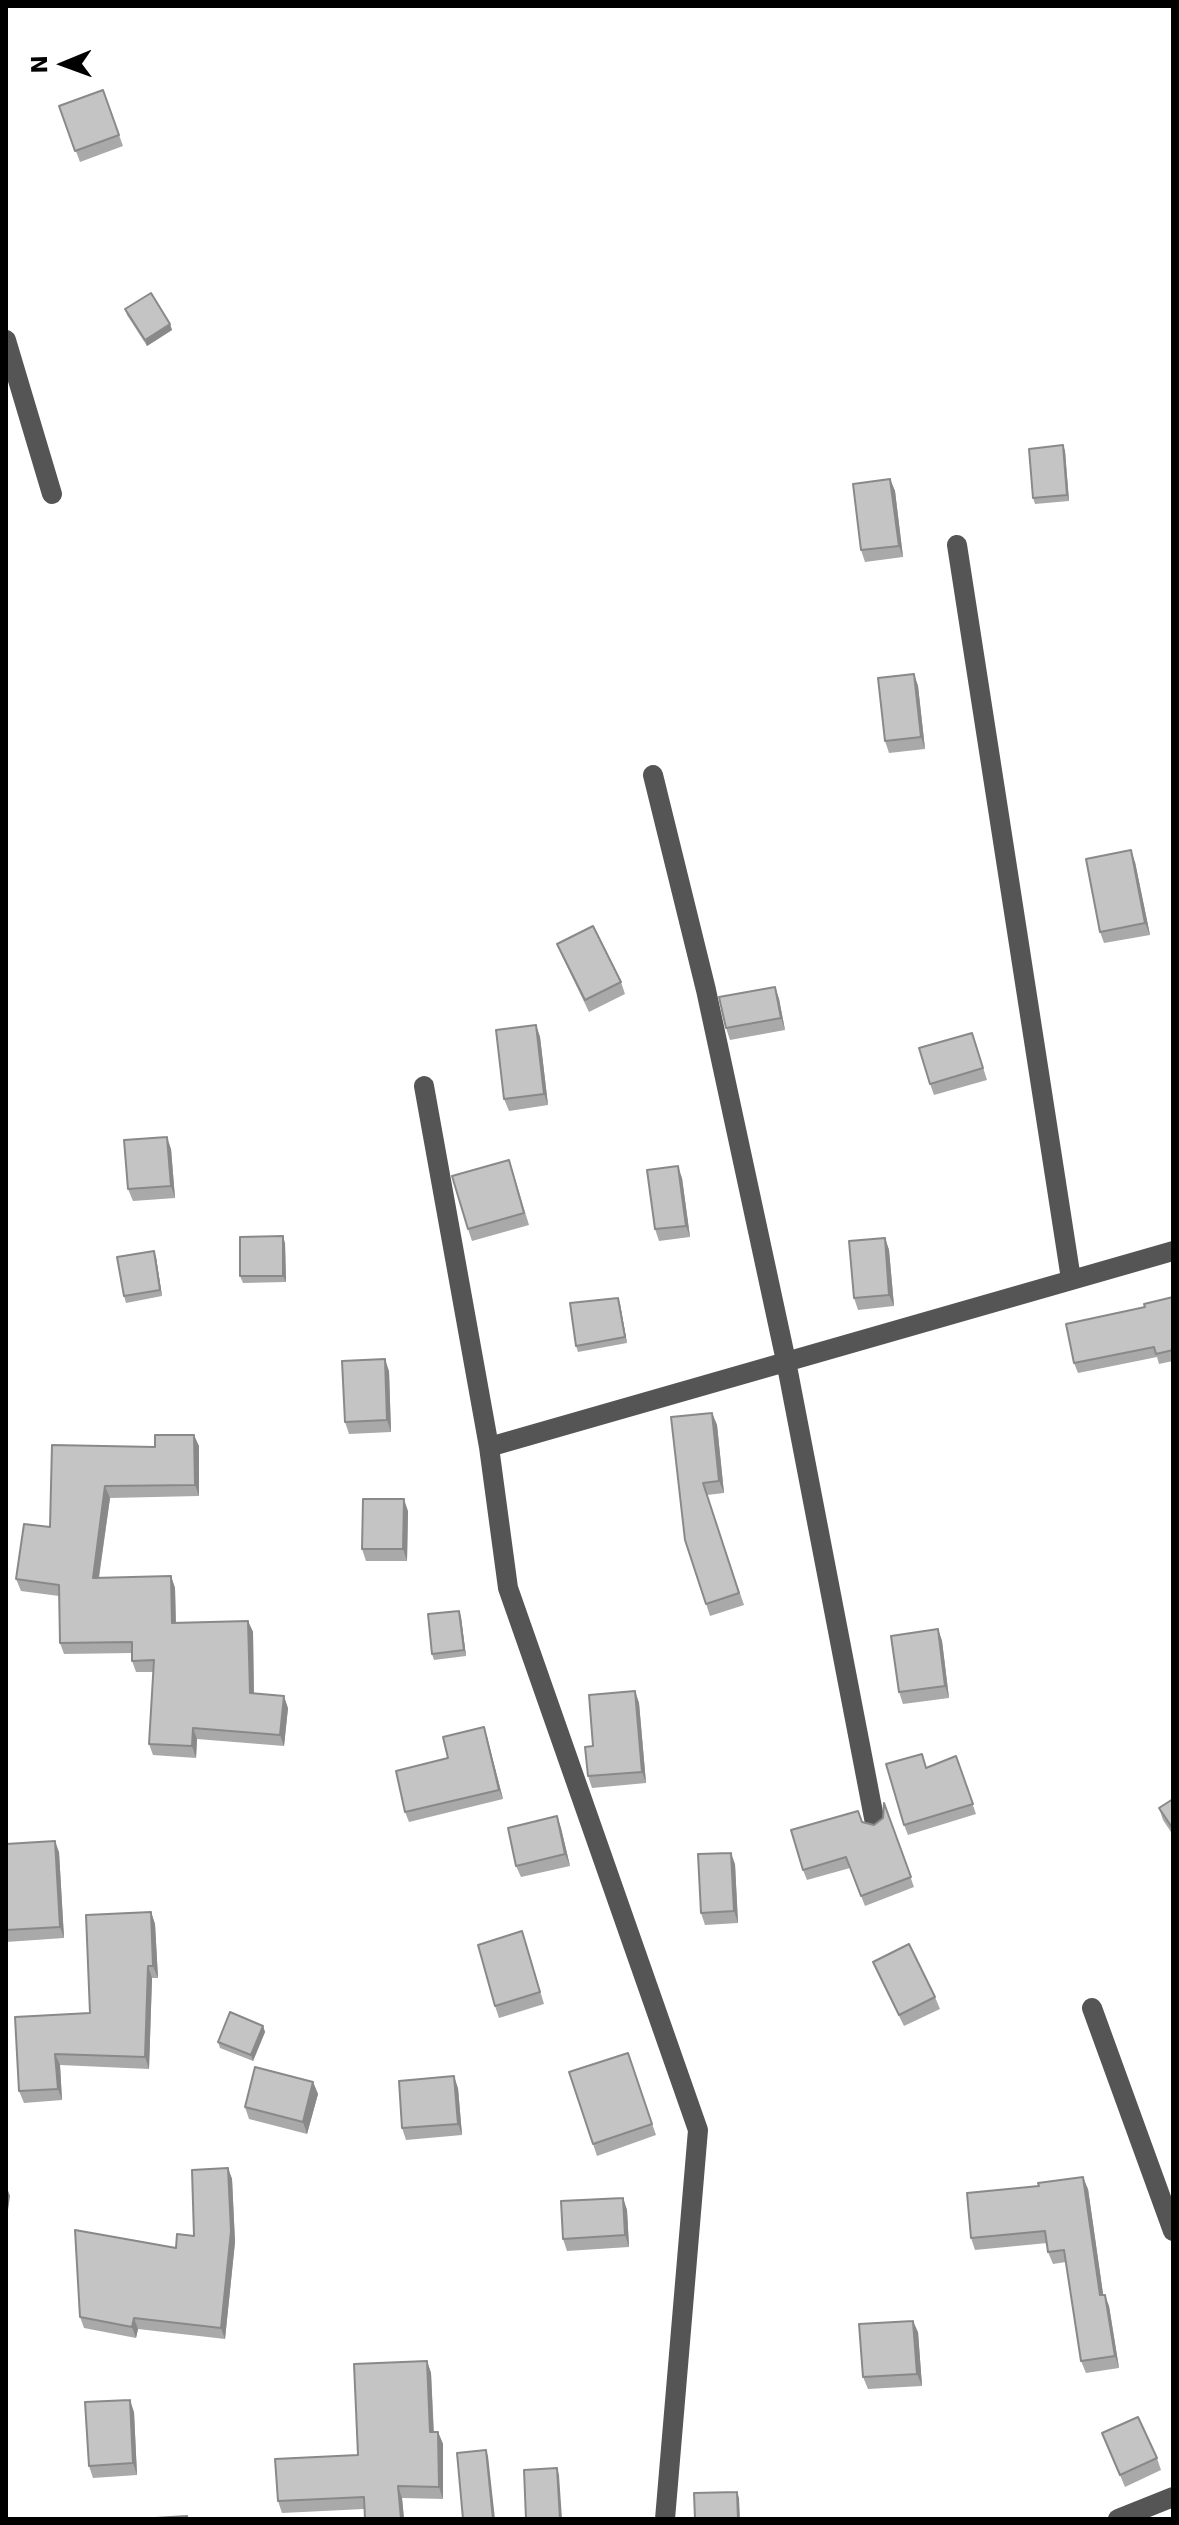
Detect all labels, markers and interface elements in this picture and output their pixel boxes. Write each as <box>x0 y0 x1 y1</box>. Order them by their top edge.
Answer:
north arrow <box>24 24 104 104</box>
text: N <box>27 55 52 74</box>

